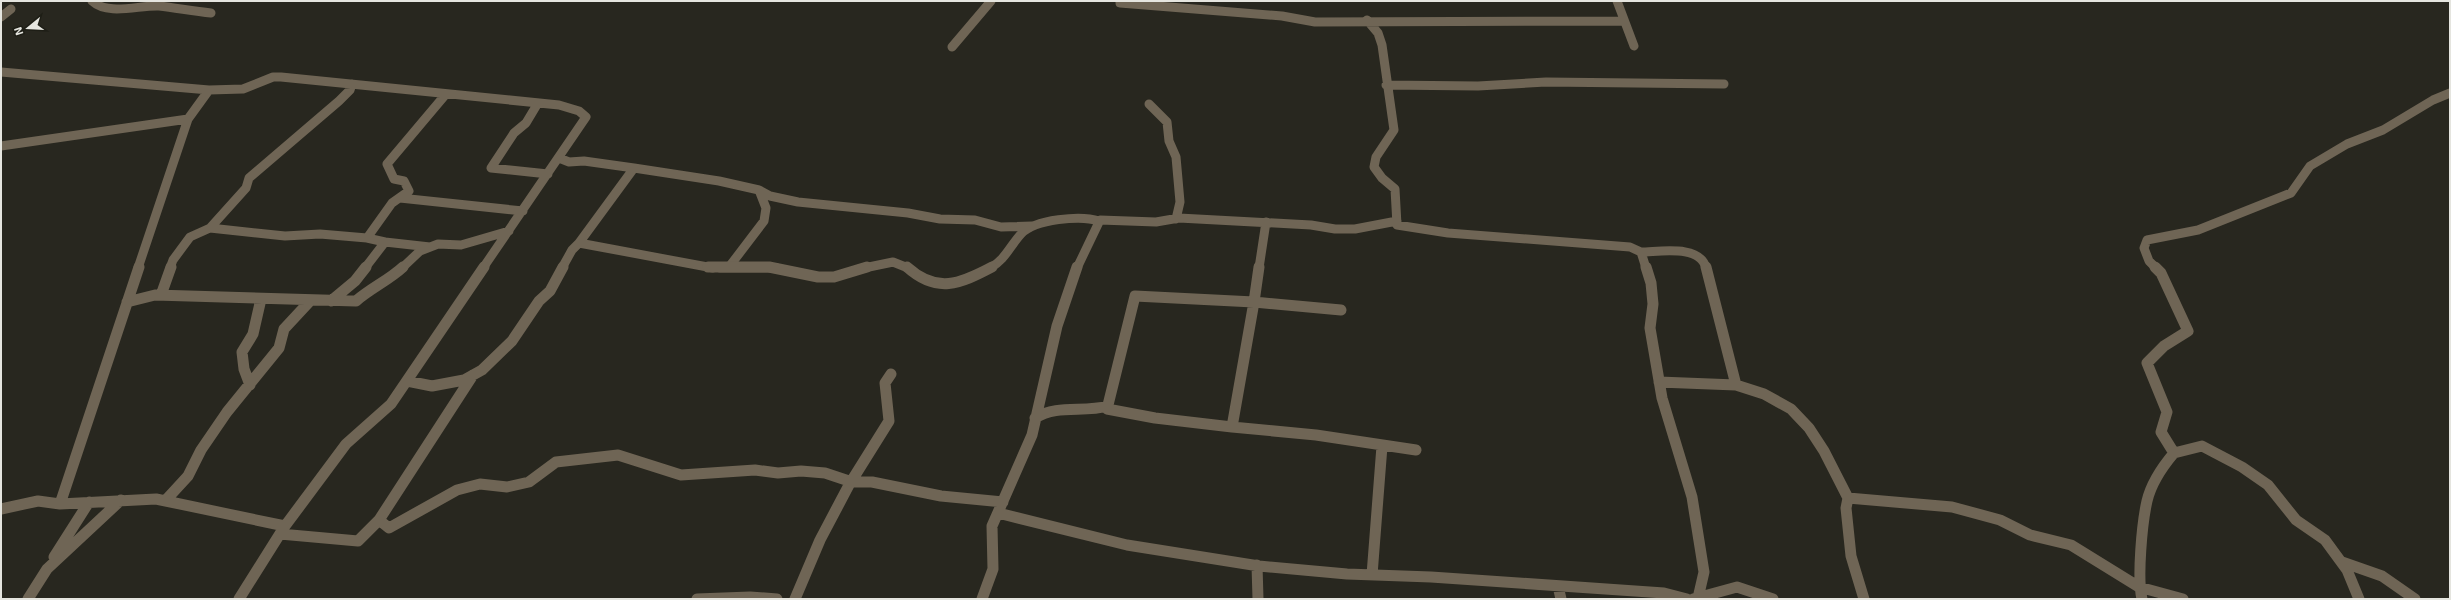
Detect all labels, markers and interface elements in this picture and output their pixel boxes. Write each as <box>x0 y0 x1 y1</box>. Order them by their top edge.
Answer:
north arrow <box>8 8 48 48</box>
text: N <box>11 25 25 37</box>

